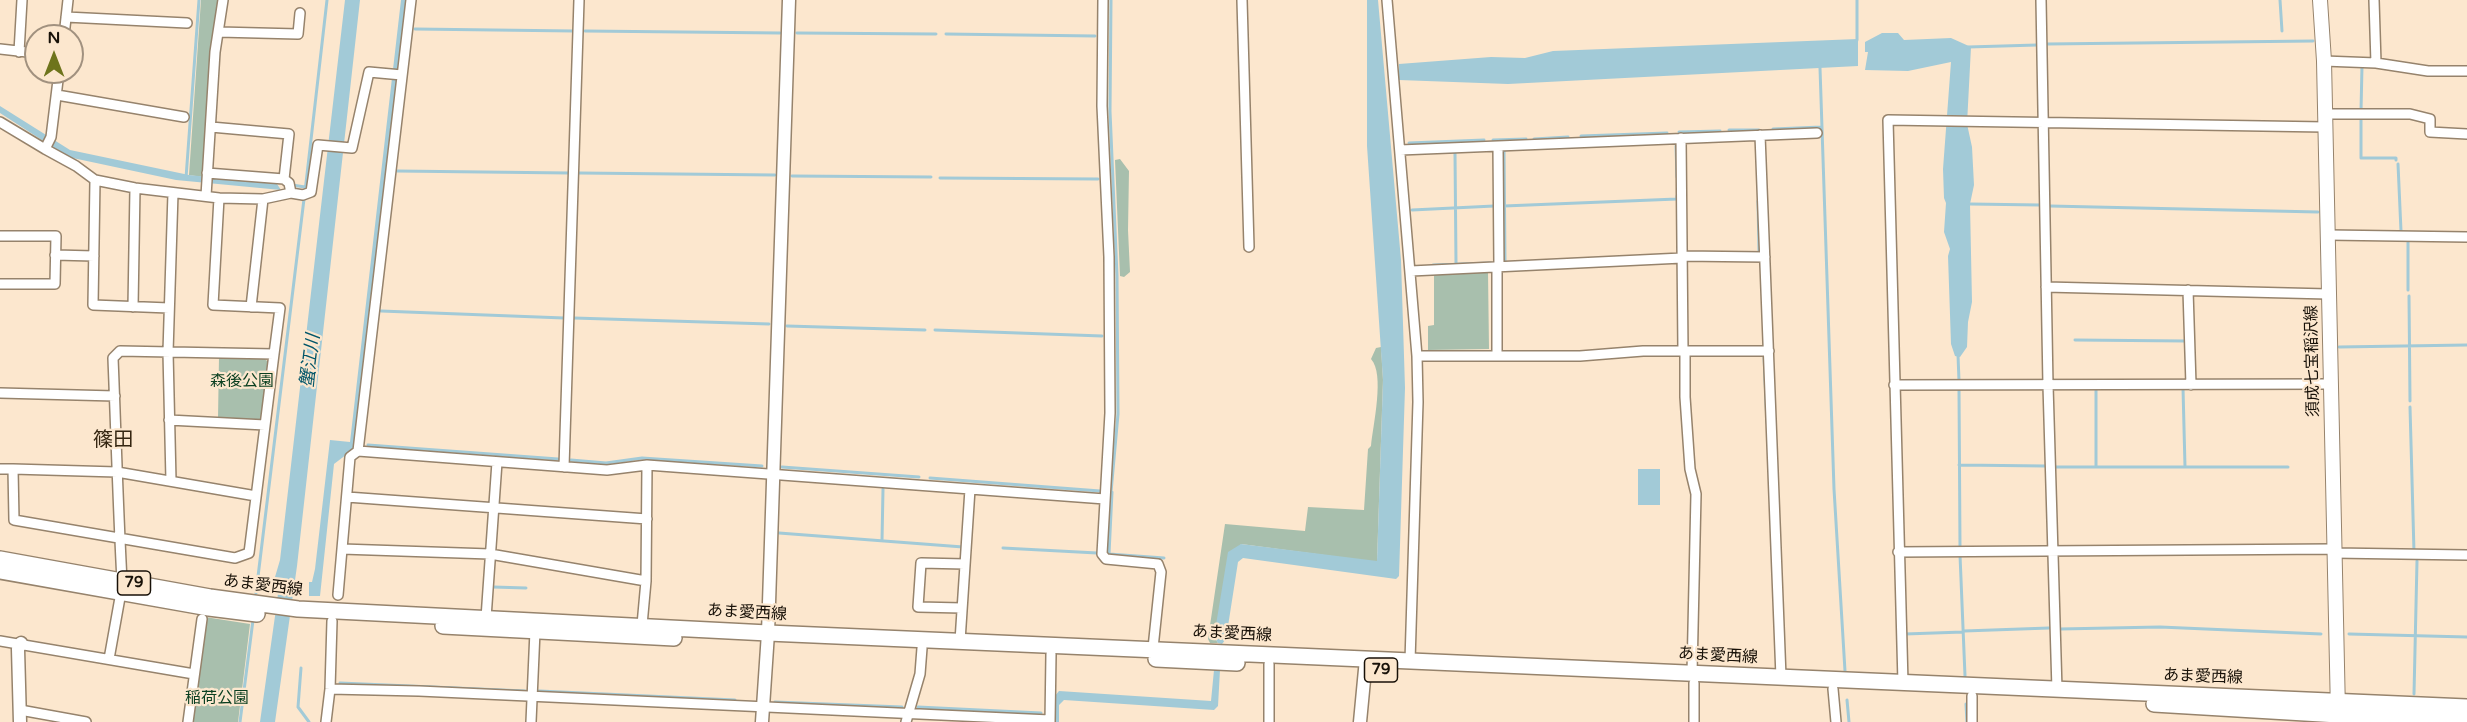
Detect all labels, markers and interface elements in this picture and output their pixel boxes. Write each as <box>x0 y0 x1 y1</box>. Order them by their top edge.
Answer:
north arrow <box>24 24 84 84</box>
text: N <box>48 28 60 48</box>
street label: 須成七宝稲沢線 <box>2302 305 2324 417</box>
water label: 蟹江川 <box>297 333 325 389</box>
park label: 森後公園 <box>210 372 274 392</box>
district label: 篠田 <box>93 429 133 453</box>
road number: 79 <box>118 571 150 595</box>
street label: あま愛西線 <box>222 572 304 600</box>
street label: あま愛西線 <box>707 601 787 625</box>
street label: あま愛西線 <box>1192 622 1272 646</box>
street label: あま愛西線 <box>1678 644 1758 668</box>
road number: 79 <box>1364 658 1398 682</box>
street label: あま愛西線 <box>2163 666 2243 688</box>
park label: 稲荷公園 <box>185 689 249 709</box>

